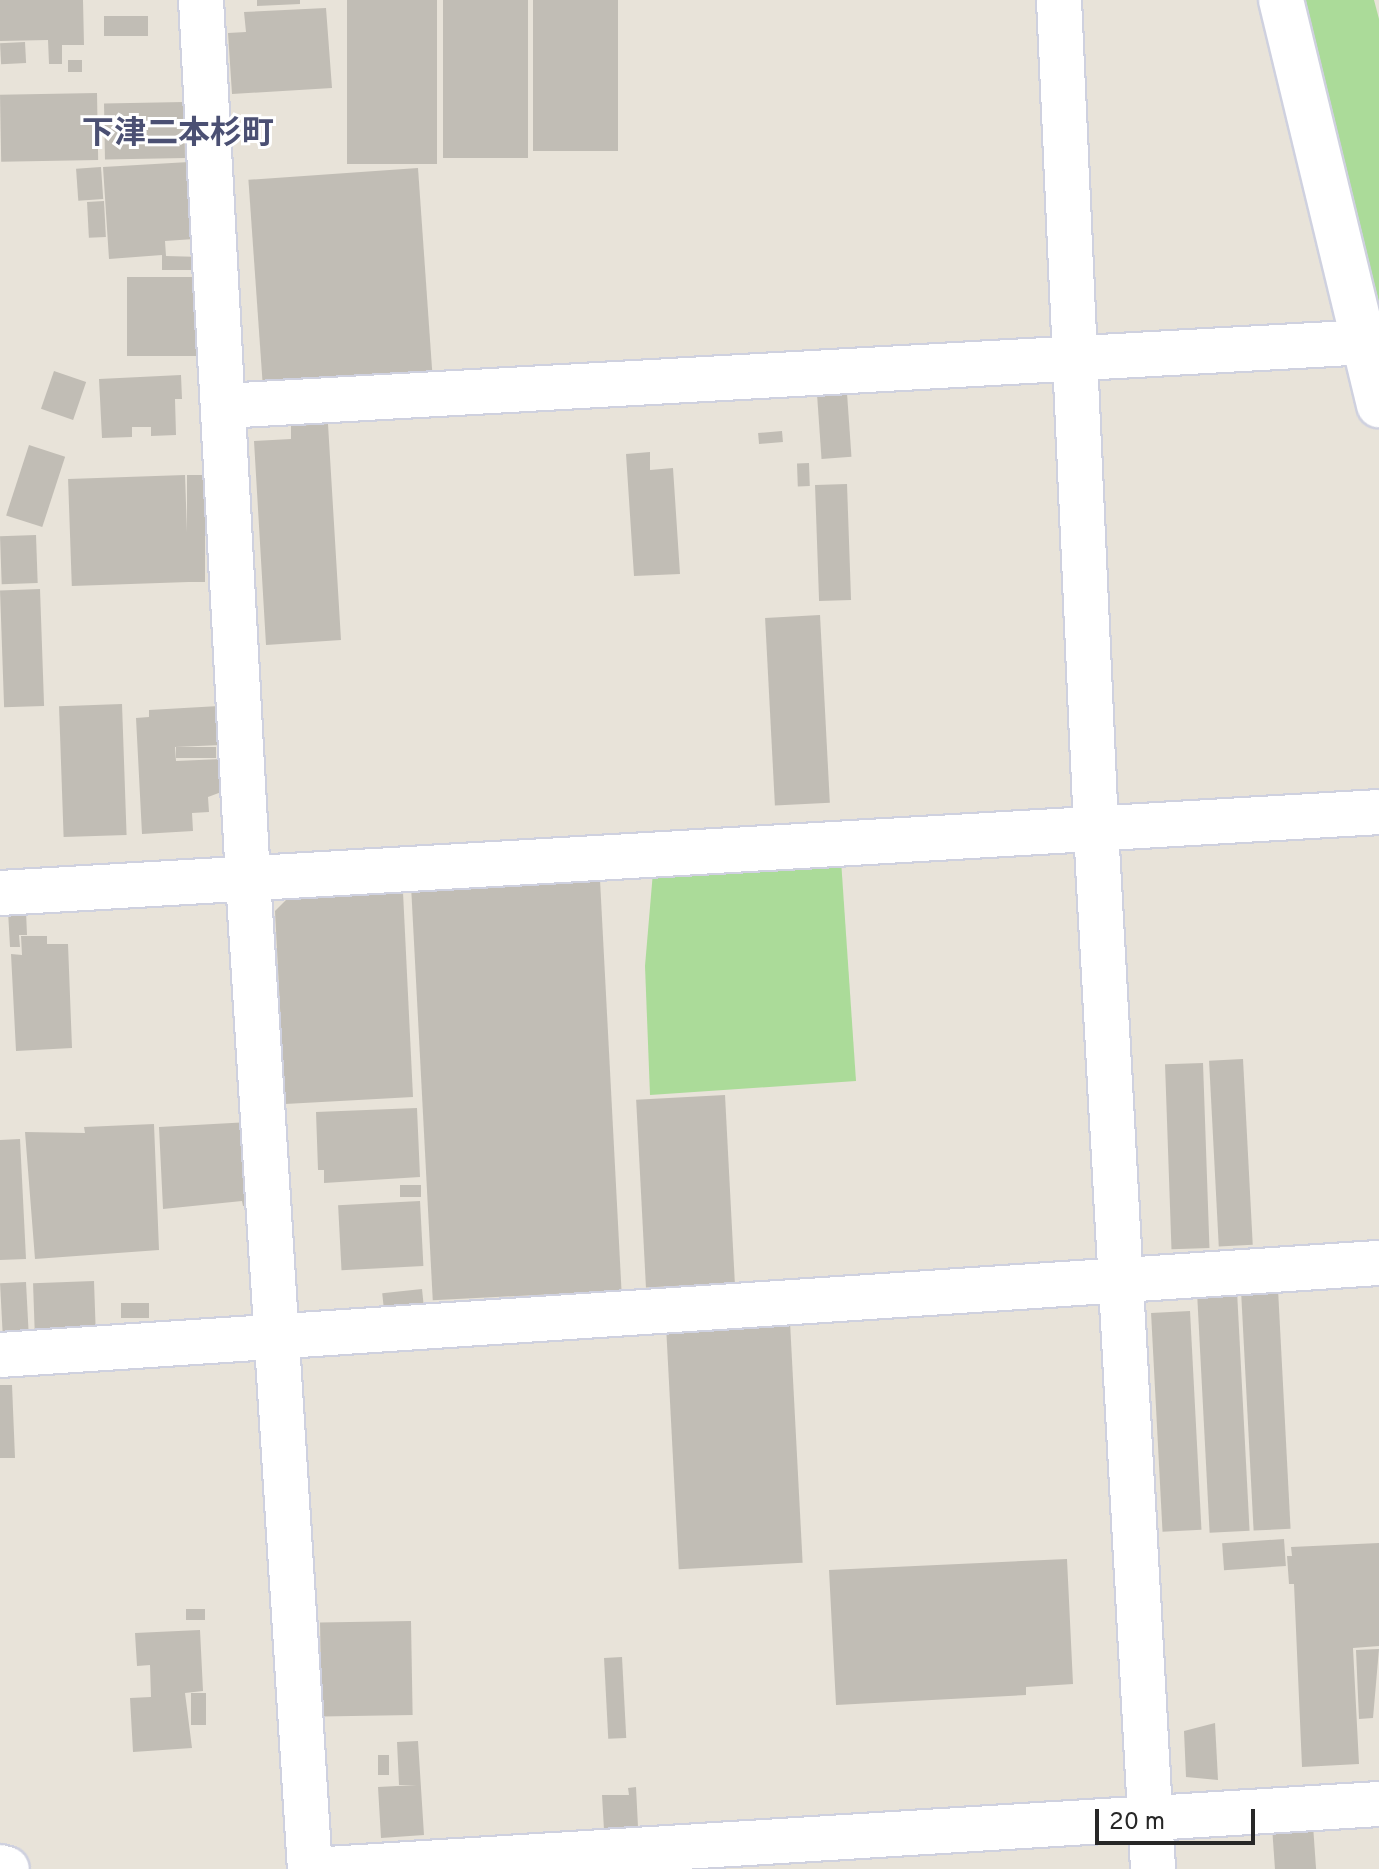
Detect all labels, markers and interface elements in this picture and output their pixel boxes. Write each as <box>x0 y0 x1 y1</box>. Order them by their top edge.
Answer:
district label: 下津二本杉町 <box>82 116 274 154</box>
scale bar <box>1099 1793 1259 1843</box>
text: 20 m <box>1109 1808 1165 1838</box>

